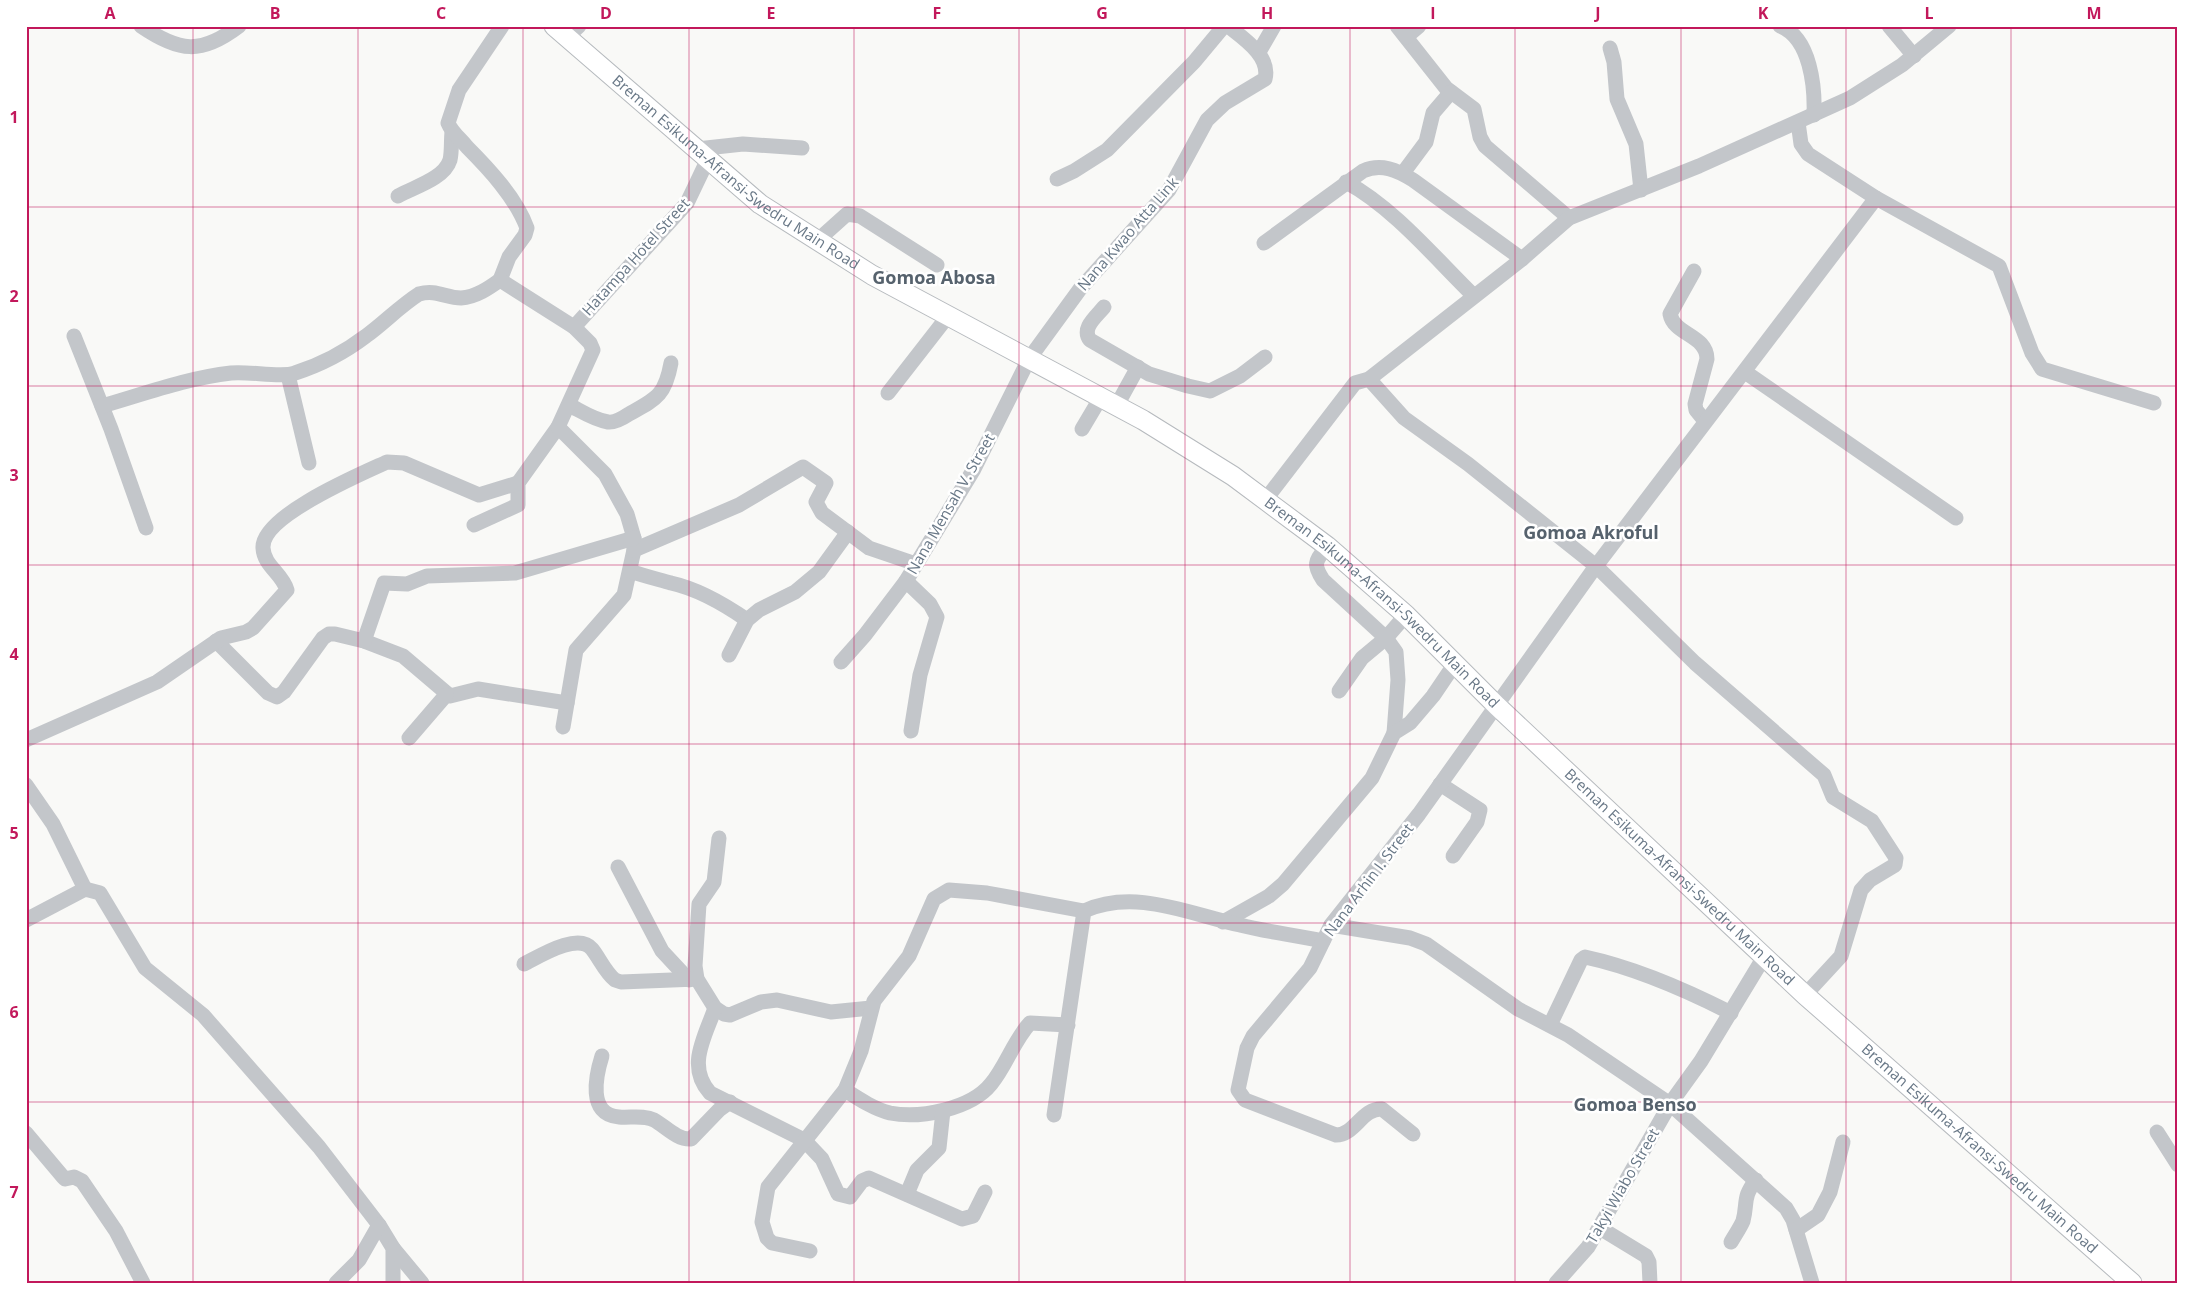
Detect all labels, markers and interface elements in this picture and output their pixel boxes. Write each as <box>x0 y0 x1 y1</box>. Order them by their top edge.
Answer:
text: A <box>104 2 116 24</box>
text: B <box>270 2 280 24</box>
text: C <box>436 2 446 24</box>
text: D <box>600 2 612 24</box>
text: E <box>767 2 776 24</box>
text: F <box>933 2 941 24</box>
text: G <box>1096 2 1108 24</box>
text: H <box>1261 2 1273 24</box>
text: I <box>1430 2 1436 24</box>
text: J <box>1593 2 1601 24</box>
text: K <box>1758 2 1769 24</box>
text: L <box>1924 2 1934 24</box>
text: M <box>2086 2 2102 24</box>
street label: Breman Esikuma-Afransi-Swedru Main Road <box>608 70 864 274</box>
text: 1 <box>9 106 19 128</box>
street label: Nana Kwao Atta Link <box>1072 172 1182 294</box>
street label: Hatampa Hotel Street <box>577 193 693 319</box>
district label: Gomoa Abosa <box>872 265 996 289</box>
text: 2 <box>9 285 19 307</box>
street label: Nana Mensah V. Street <box>902 429 999 578</box>
text: 3 <box>9 464 19 486</box>
street label: Breman Esikuma-Afransi-Swedru Main Road <box>1261 492 1504 712</box>
district label: Gomoa Akroful <box>1523 520 1659 544</box>
text: 4 <box>9 643 19 665</box>
street label: Breman Esikuma-Afransi-Swedru Main Road <box>1561 764 1799 989</box>
street label: Nana Arhin I. Street <box>1319 819 1417 940</box>
text: 5 <box>9 822 19 844</box>
text: 6 <box>9 1001 19 1023</box>
street label: Breman Esikuma-Afransi-Swedru Main Road <box>1858 1039 2103 1257</box>
district label: Gomoa Benso <box>1573 1092 1697 1116</box>
street label: Takyi Wiabo Street <box>1581 1124 1663 1247</box>
text: 7 <box>9 1181 19 1203</box>

